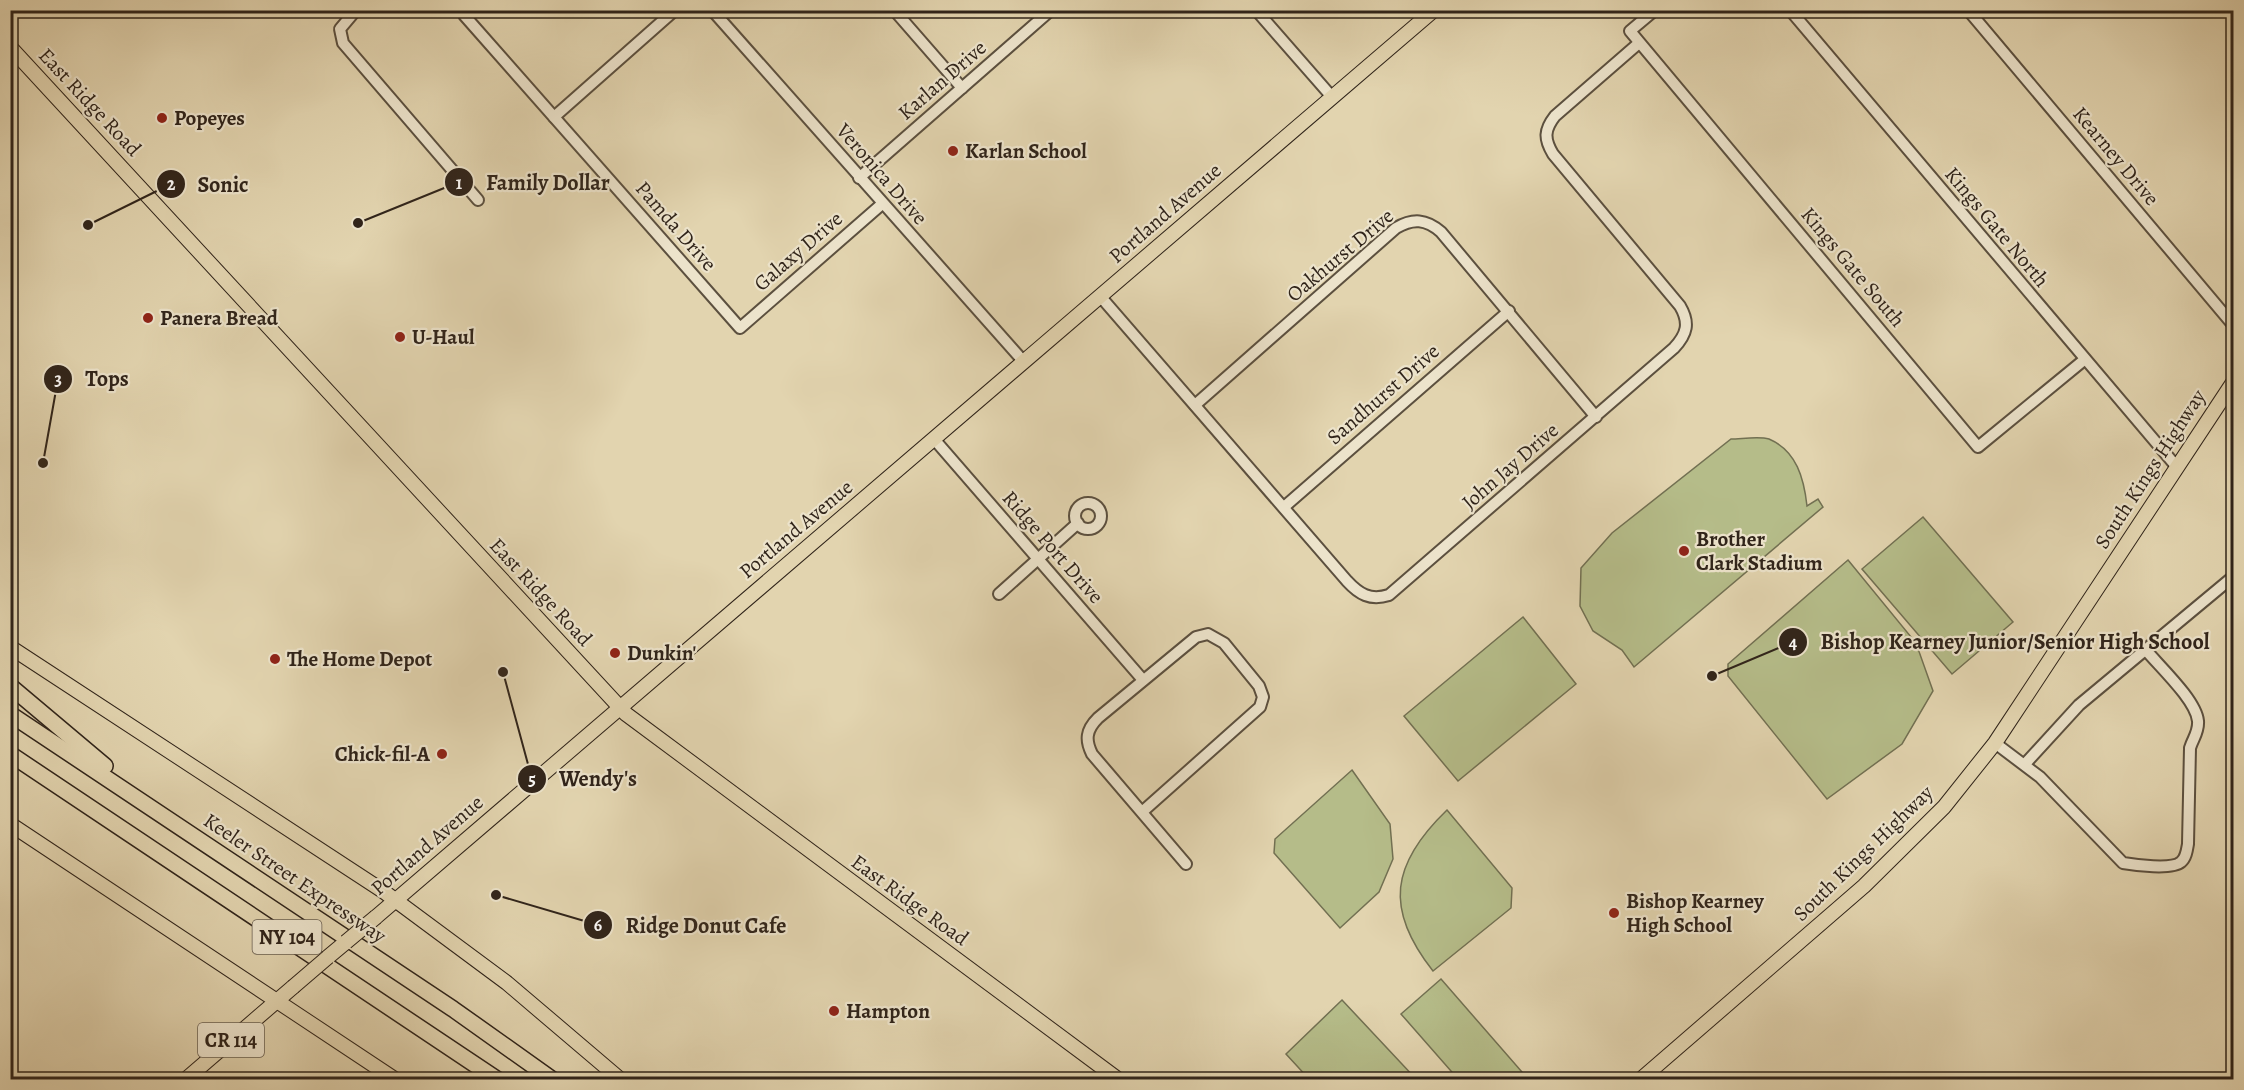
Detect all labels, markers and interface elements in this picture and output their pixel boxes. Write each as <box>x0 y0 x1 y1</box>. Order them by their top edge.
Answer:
street label: Karlan Drive <box>892 34 992 126</box>
street label: East Ridge Road <box>32 42 148 163</box>
street label: Kearney Drive <box>2066 101 2166 211</box>
place label: Popeyes <box>174 104 245 132</box>
marker: Popeyes <box>155 111 169 125</box>
street label: Veronica Drive <box>829 116 934 231</box>
place label: Karlan School <box>965 137 1087 165</box>
marker: Karlan School <box>946 144 960 158</box>
street label: Portland Avenue <box>1103 156 1227 270</box>
street label: Kings Gate North <box>1938 161 2056 293</box>
callout: Family Dollar <box>444 162 622 202</box>
callout: Sonic <box>156 164 261 204</box>
text: Family Dollar <box>486 168 610 198</box>
text: Sonic <box>197 170 249 200</box>
text: 1 <box>456 171 463 195</box>
text: 2 <box>167 172 176 196</box>
street label: Pamda Drive <box>629 175 723 277</box>
street label: Kings Gate South <box>1795 201 1911 333</box>
street label: Oakhurst Drive <box>1280 202 1400 308</box>
street label: Galaxy Drive <box>748 205 848 297</box>
place label: Panera Bread <box>160 304 279 332</box>
marker: Panera Bread <box>141 311 155 325</box>
place label: U-Haul <box>412 323 475 351</box>
marker: U-Haul <box>393 330 407 344</box>
street label: Sandhurst Drive <box>1321 337 1445 451</box>
callout: Tops <box>43 359 141 399</box>
text: Tops <box>85 364 129 394</box>
text: 3 <box>54 367 62 391</box>
street label: South Kings Highway <box>2088 383 2212 554</box>
street label: John Jay Drive <box>1456 416 1564 516</box>
street label: Portland Avenue <box>733 473 859 585</box>
street label: Ridge Port Drive <box>996 485 1110 609</box>
place label: Brother Clark Stadium <box>1696 525 1823 577</box>
street label: East Ridge Road <box>483 532 599 653</box>
marker: Brother Clark Stadium <box>1677 544 1691 558</box>
callout: Bishop Kearney Junior/Senior High School <box>1778 622 2221 662</box>
text: Bishop Kearney Junior/Senior High School <box>1820 627 2210 657</box>
text: 4 <box>1789 630 1798 654</box>
place label: Dunkin' <box>627 639 696 667</box>
place label: The Home Depot <box>287 645 432 673</box>
marker: Dunkin' <box>608 646 622 660</box>
marker: The Home Depot <box>268 652 282 666</box>
place label: Chick-fil-A <box>335 740 431 768</box>
marker: Chick-fil-A <box>435 747 449 761</box>
callout: Wendy's <box>517 759 649 799</box>
text: Wendy's <box>558 764 637 794</box>
text: 5 <box>528 767 536 791</box>
street label: South Kings Highway <box>1787 778 1940 927</box>
street label: Portland Avenue <box>365 788 489 902</box>
street label: Keeler Street Expressway <box>198 806 392 950</box>
street label: East Ridge Road <box>846 848 975 953</box>
place label: Bishop Kearney High School <box>1626 887 1765 939</box>
callout: Ridge Donut Cafe <box>583 905 798 945</box>
marker: Bishop Kearney High School <box>1607 906 1621 920</box>
text: Ridge Donut Cafe <box>626 911 787 941</box>
text: 6 <box>594 913 602 937</box>
road number: NY 104 <box>252 920 322 954</box>
place label: Hampton <box>846 997 930 1025</box>
marker: Hampton <box>827 1004 841 1018</box>
road number: CR 114 <box>198 1023 264 1057</box>

